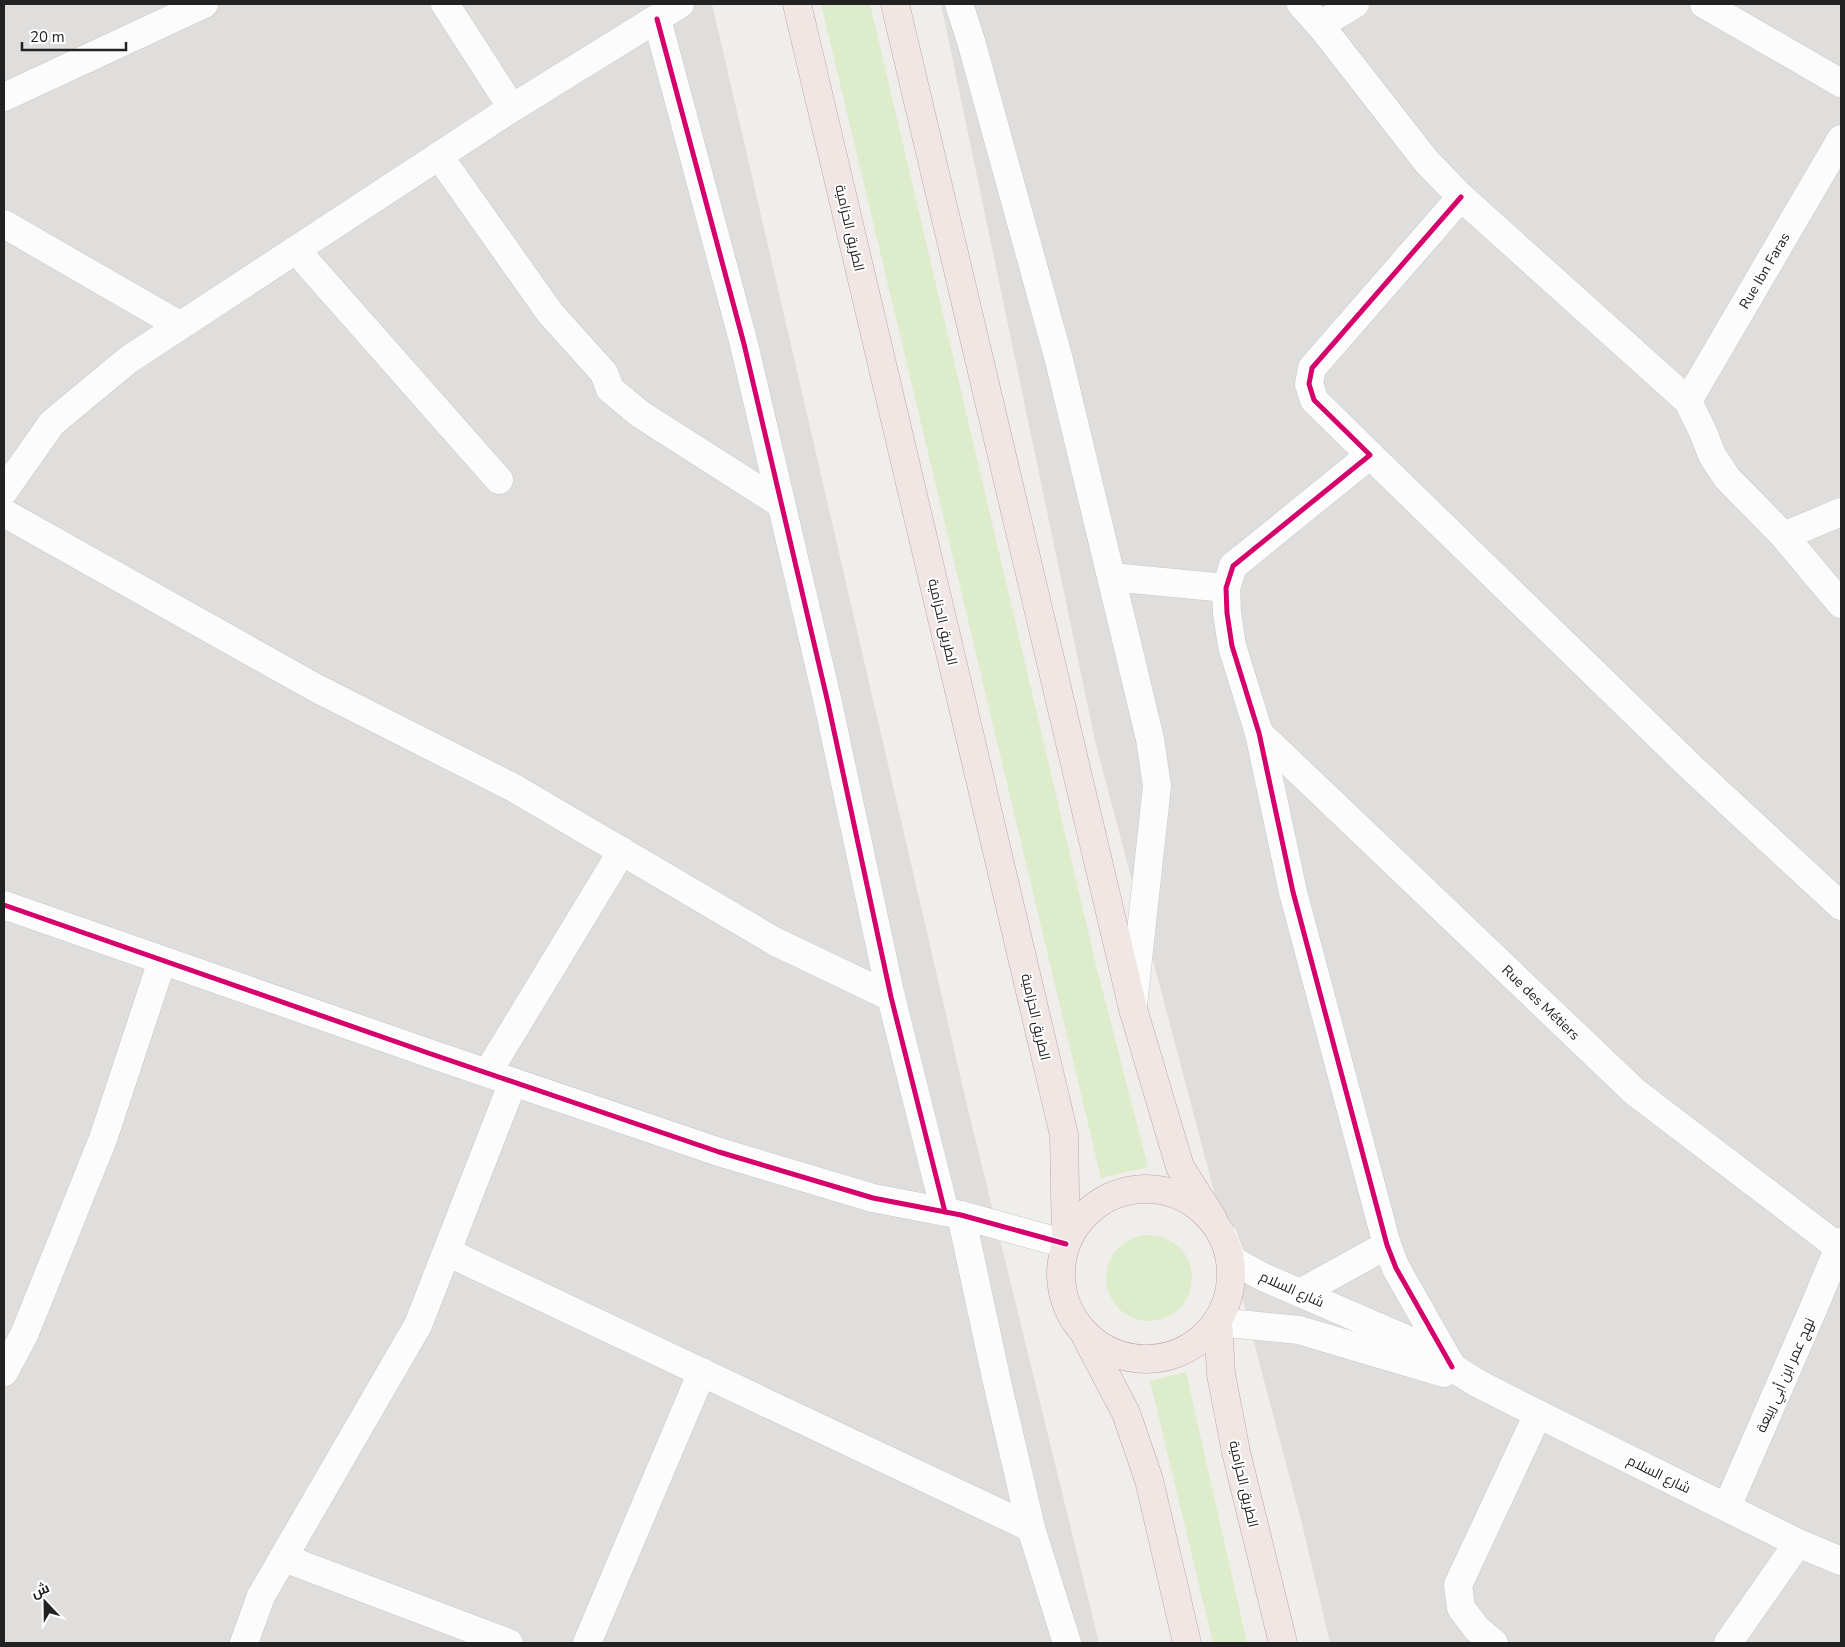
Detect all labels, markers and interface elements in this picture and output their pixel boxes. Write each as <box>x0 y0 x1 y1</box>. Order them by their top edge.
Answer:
scale bar <box>22 20 126 52</box>
text: 20 m <box>30 27 65 47</box>
street label: الطريق الحزامية <box>830 183 869 273</box>
street label: Rue Ibn Faras <box>1735 229 1794 313</box>
street label: الطريق الحزامية <box>923 577 962 667</box>
street label: Rue des Métiers <box>1498 961 1584 1045</box>
street label: الطريق الحزامية <box>1016 972 1055 1062</box>
street label: شارع السلام <box>1257 1267 1327 1312</box>
street label: نهج عمر ابن أبي ربيعة <box>1752 1315 1821 1436</box>
street label: الطريق الحزامية <box>1224 1439 1263 1529</box>
street label: شارع السلام <box>1624 1451 1694 1498</box>
north arrow <box>20 1577 70 1627</box>
text: ش <box>28 1578 52 1603</box>

